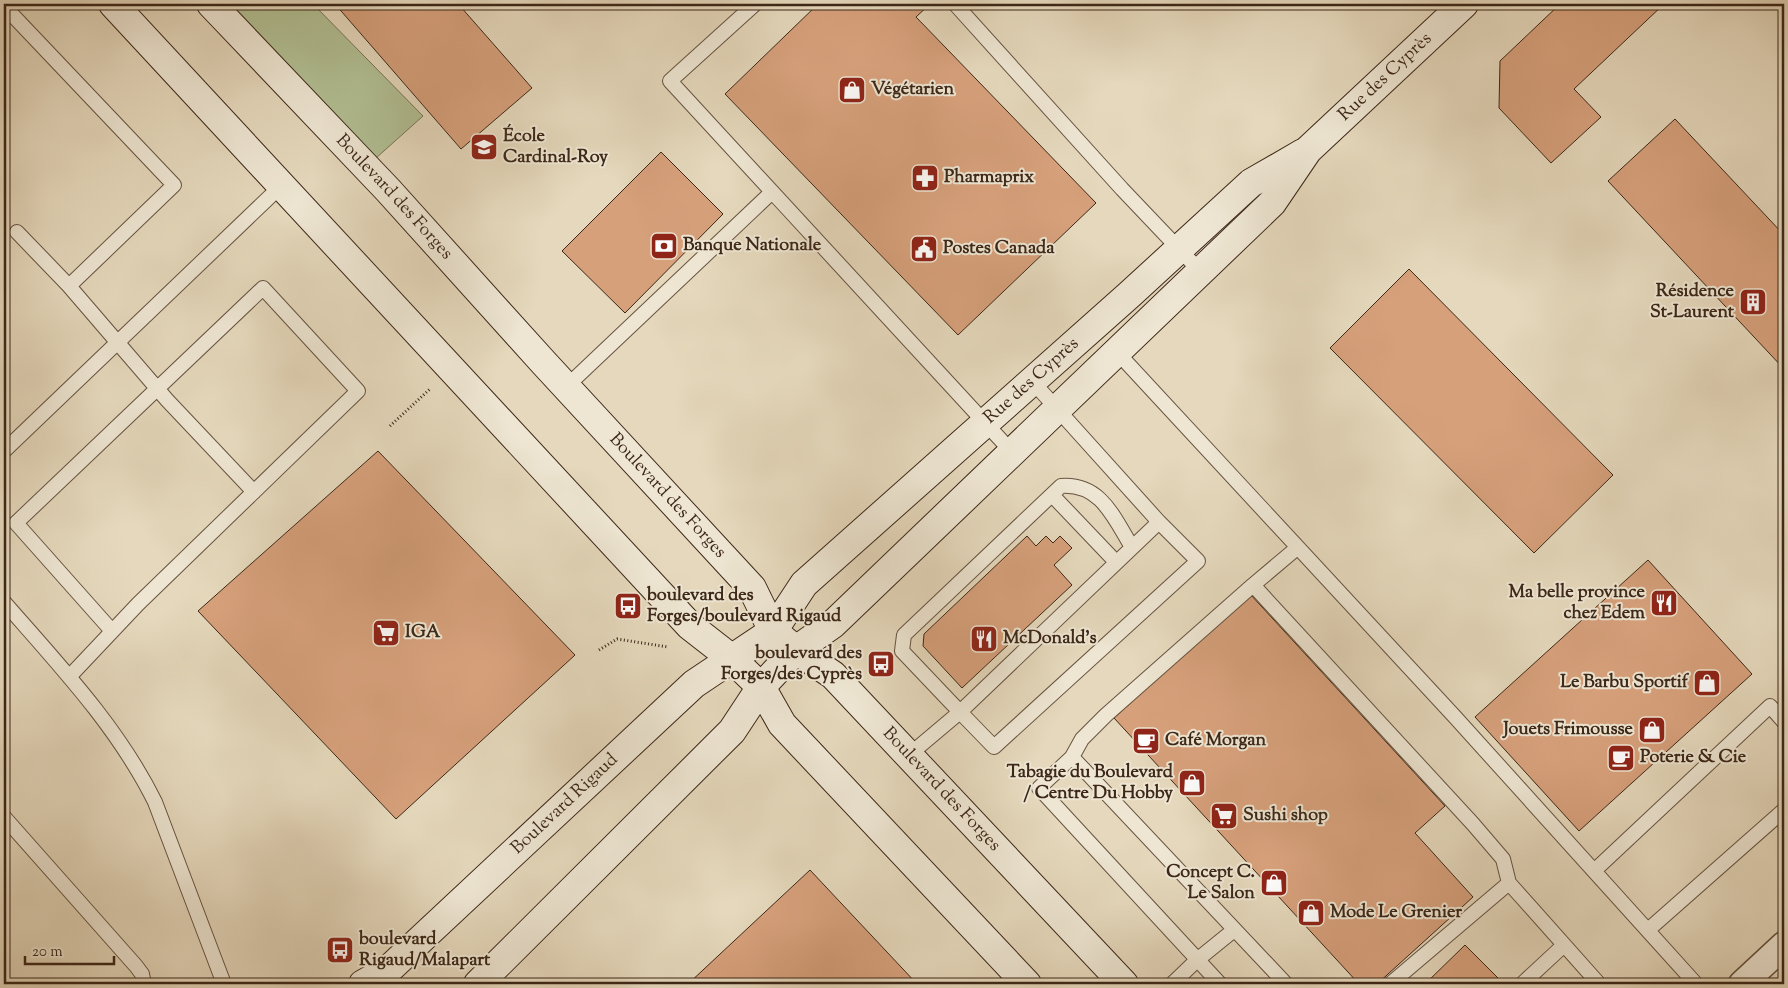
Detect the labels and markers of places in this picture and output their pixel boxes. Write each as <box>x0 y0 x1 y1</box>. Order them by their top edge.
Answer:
shop icon: Végétarien <box>837 75 867 105</box>
place label: Végétarien <box>871 77 955 103</box>
place label: École Cardinal-Roy <box>503 123 608 171</box>
school or university icon: École Cardinal-Roy <box>469 132 499 162</box>
pharmacy icon: Pharmaprix <box>910 163 940 193</box>
place label: Pharmaprix <box>944 165 1034 191</box>
bank icon: Banque Nationale <box>649 231 679 261</box>
place label: Banque Nationale <box>683 233 822 259</box>
public building icon: Postes Canada <box>909 234 939 264</box>
place label: Postes Canada <box>943 236 1055 262</box>
place label: Résidence St-Laurent <box>1650 279 1735 326</box>
building icon: Résidence St-Laurent <box>1738 287 1768 317</box>
place label: Ma belle province chez Edem <box>1509 580 1646 627</box>
place label: boulevard des Forges/boulevard Rigaud <box>646 583 842 630</box>
restaurant icon: Ma belle province chez Edem <box>1649 588 1679 618</box>
bus stop icon: boulevard des Forges/boulevard Rigaud <box>613 591 643 621</box>
supermarket icon: IGA <box>371 618 401 648</box>
place label: IGA <box>405 620 441 646</box>
restaurant icon: McDonald's <box>969 624 999 654</box>
place label: McDonald's <box>1003 626 1097 652</box>
place label: boulevard des Forges/des Cyprès <box>721 641 862 688</box>
bus stop icon: boulevard des Forges/des Cyprès <box>866 649 896 679</box>
shop icon: Le Barbu Sportif <box>1692 668 1722 698</box>
place label: Le Barbu Sportif <box>1560 670 1690 696</box>
shop icon: Jouets Frimousse <box>1637 715 1667 745</box>
place label: Jouets Frimousse <box>1501 717 1634 743</box>
cafe icon: Café Morgan <box>1131 726 1161 756</box>
place label: Café Morgan <box>1165 728 1267 754</box>
cafe icon: Poterie & Cie <box>1606 743 1636 773</box>
place label: Poterie & Cie <box>1640 745 1747 771</box>
place label: Tabagie du Boulevard / Centre Du Hobby <box>1007 760 1174 807</box>
shop icon: Tabagie du Boulevard / Centre Du Hobby <box>1177 768 1207 798</box>
supermarket icon: Sushi shop <box>1209 801 1239 831</box>
place label: Sushi shop <box>1243 803 1328 829</box>
place label: Concept C. Le Salon <box>1166 860 1255 907</box>
shop icon: Concept C. Le Salon <box>1259 868 1289 898</box>
shop icon: Mode Le Grenier <box>1296 898 1326 928</box>
place label: Mode Le Grenier <box>1330 900 1462 926</box>
place label: boulevard Rigaud/Malapart <box>358 927 491 974</box>
bus stop icon: boulevard Rigaud/Malapart <box>325 935 355 965</box>

